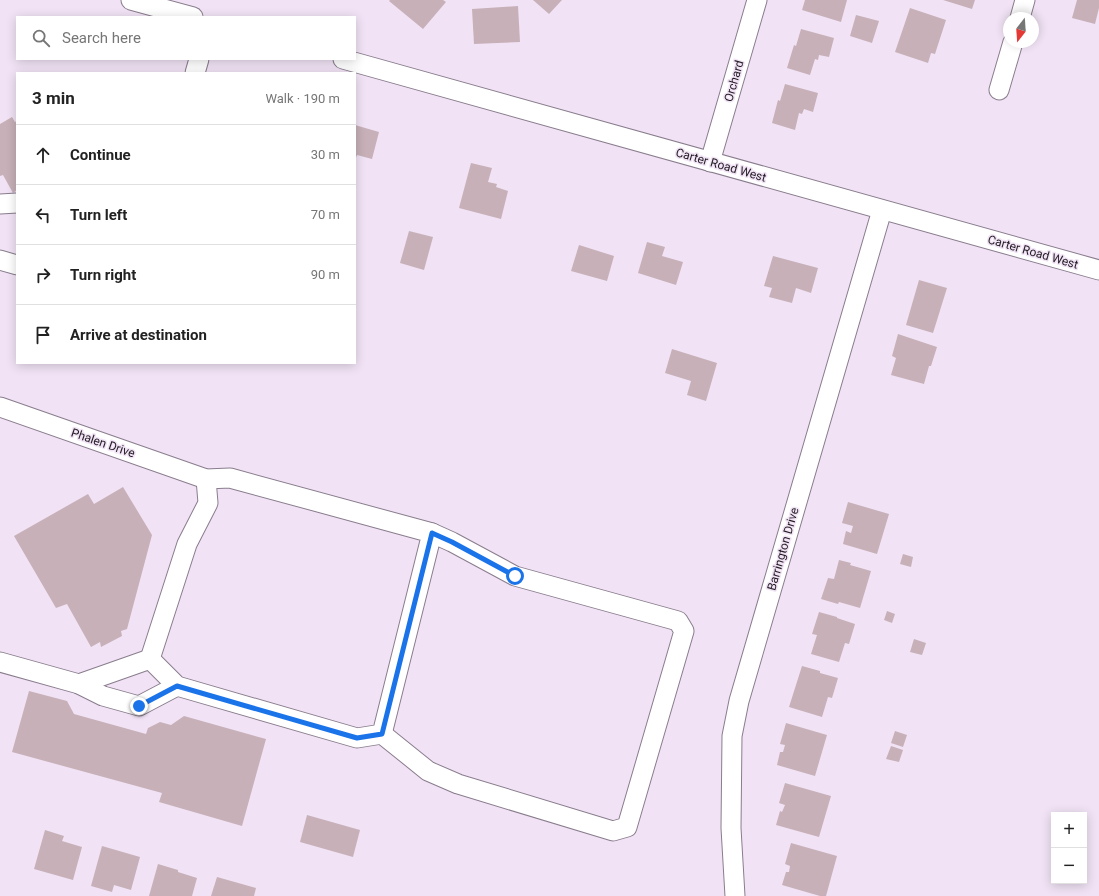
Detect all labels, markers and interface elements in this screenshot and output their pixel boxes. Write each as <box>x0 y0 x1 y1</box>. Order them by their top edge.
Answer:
north arrow <box>1003 12 1039 48</box>
search box <box>16 16 356 60</box>
icon: search <box>30 27 52 49</box>
text: Search here <box>62 29 141 47</box>
street label: Orchard <box>721 59 747 103</box>
text: 3 min <box>32 88 75 108</box>
text: Walk · 190 m <box>265 91 340 106</box>
icon: ahead <box>32 144 54 166</box>
street label: Carter Road West <box>674 145 768 185</box>
text: Continue <box>70 146 131 164</box>
text: 30 m <box>311 147 340 162</box>
icon: left <box>32 204 54 226</box>
text: Turn left <box>70 206 127 224</box>
text: 70 m <box>311 207 340 222</box>
street label: Carter Road West <box>986 232 1080 272</box>
icon: right <box>32 264 54 286</box>
text: Turn right <box>70 266 136 284</box>
text: 90 m <box>311 267 340 282</box>
icon: arrive <box>32 324 54 346</box>
text: Arrive at destination <box>70 326 207 344</box>
street label: Phalen Drive <box>69 426 137 460</box>
street label: Barrington Drive <box>764 506 802 592</box>
route start <box>506 567 524 585</box>
route end <box>130 697 148 715</box>
map controls <box>1051 812 1087 884</box>
button: + <box>1051 812 1087 848</box>
button: − <box>1051 848 1087 884</box>

